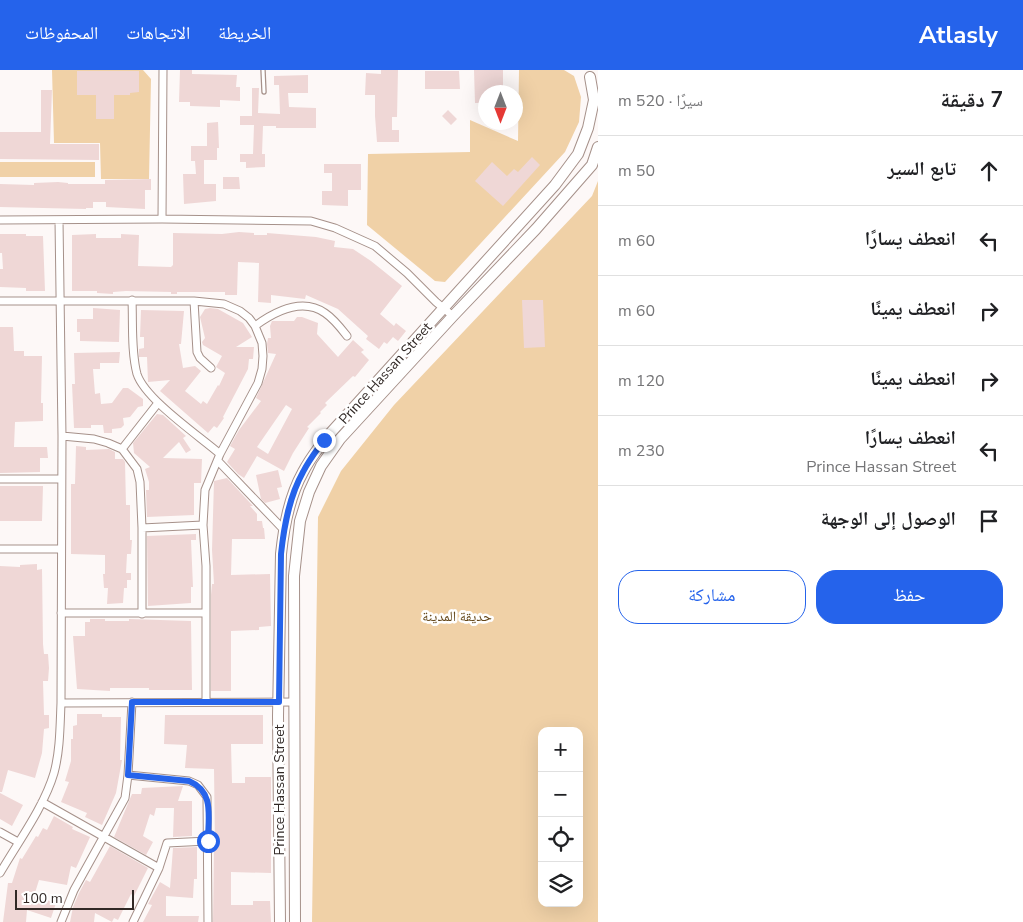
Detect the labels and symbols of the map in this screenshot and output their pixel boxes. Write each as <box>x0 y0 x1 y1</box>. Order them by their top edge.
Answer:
north arrow <box>478 85 523 130</box>
street label: Prince Hassan Street <box>334 318 436 428</box>
route end <box>313 429 336 452</box>
park label: حديقة المدينة <box>422 607 492 626</box>
street label: Prince Hassan Street <box>270 724 289 856</box>
route start <box>197 830 220 853</box>
scale bar <box>15 887 134 910</box>

